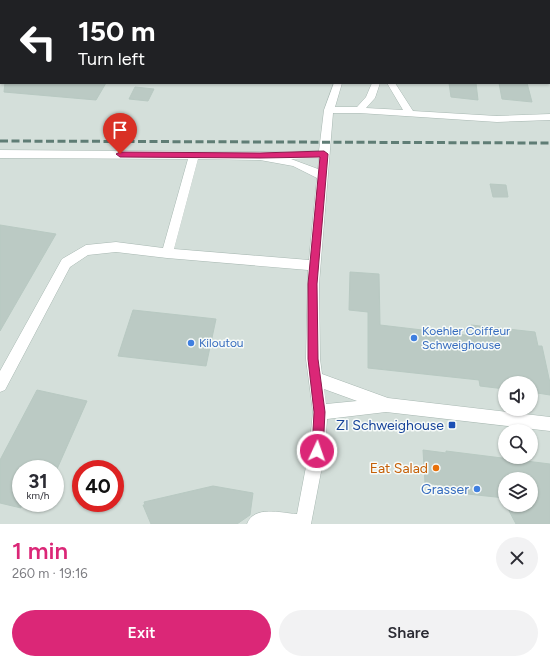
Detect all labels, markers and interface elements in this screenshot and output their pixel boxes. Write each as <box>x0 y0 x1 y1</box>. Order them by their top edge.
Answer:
text: 150 m <box>78 14 155 48</box>
icon: left <box>12 16 64 68</box>
text: Turn left <box>78 48 145 70</box>
pin <box>103 113 137 154</box>
icon: arrive <box>109 119 131 141</box>
place label: Koehler Coiffeur Schweighouse <box>422 324 510 352</box>
marker: Koehler Coiffeur Schweighouse <box>409 333 419 343</box>
place label: Kiloutou <box>199 336 244 350</box>
marker: Kiloutou <box>186 338 196 348</box>
map controls <box>498 376 538 512</box>
button: sound <box>498 376 538 416</box>
place label: ZI Schweighouse <box>336 417 444 434</box>
marker: ZI Schweighouse <box>447 420 457 430</box>
button: search <box>498 424 538 464</box>
position arrow <box>296 430 338 472</box>
speed limit sign: 40 <box>72 460 124 512</box>
place label: Eat Salad <box>370 460 428 477</box>
marker: Eat Salad <box>431 463 441 473</box>
text: 31 <box>28 469 48 493</box>
button: layers <box>498 472 538 512</box>
place label: Grasser <box>421 481 469 498</box>
marker: Grasser <box>472 484 482 494</box>
text: km/h <box>27 489 49 502</box>
text: 1 min <box>12 536 68 565</box>
button: close <box>496 537 538 579</box>
text: 260 m · 19:16 <box>12 566 88 581</box>
button: Exit <box>12 610 271 656</box>
button: Share <box>279 610 538 656</box>

